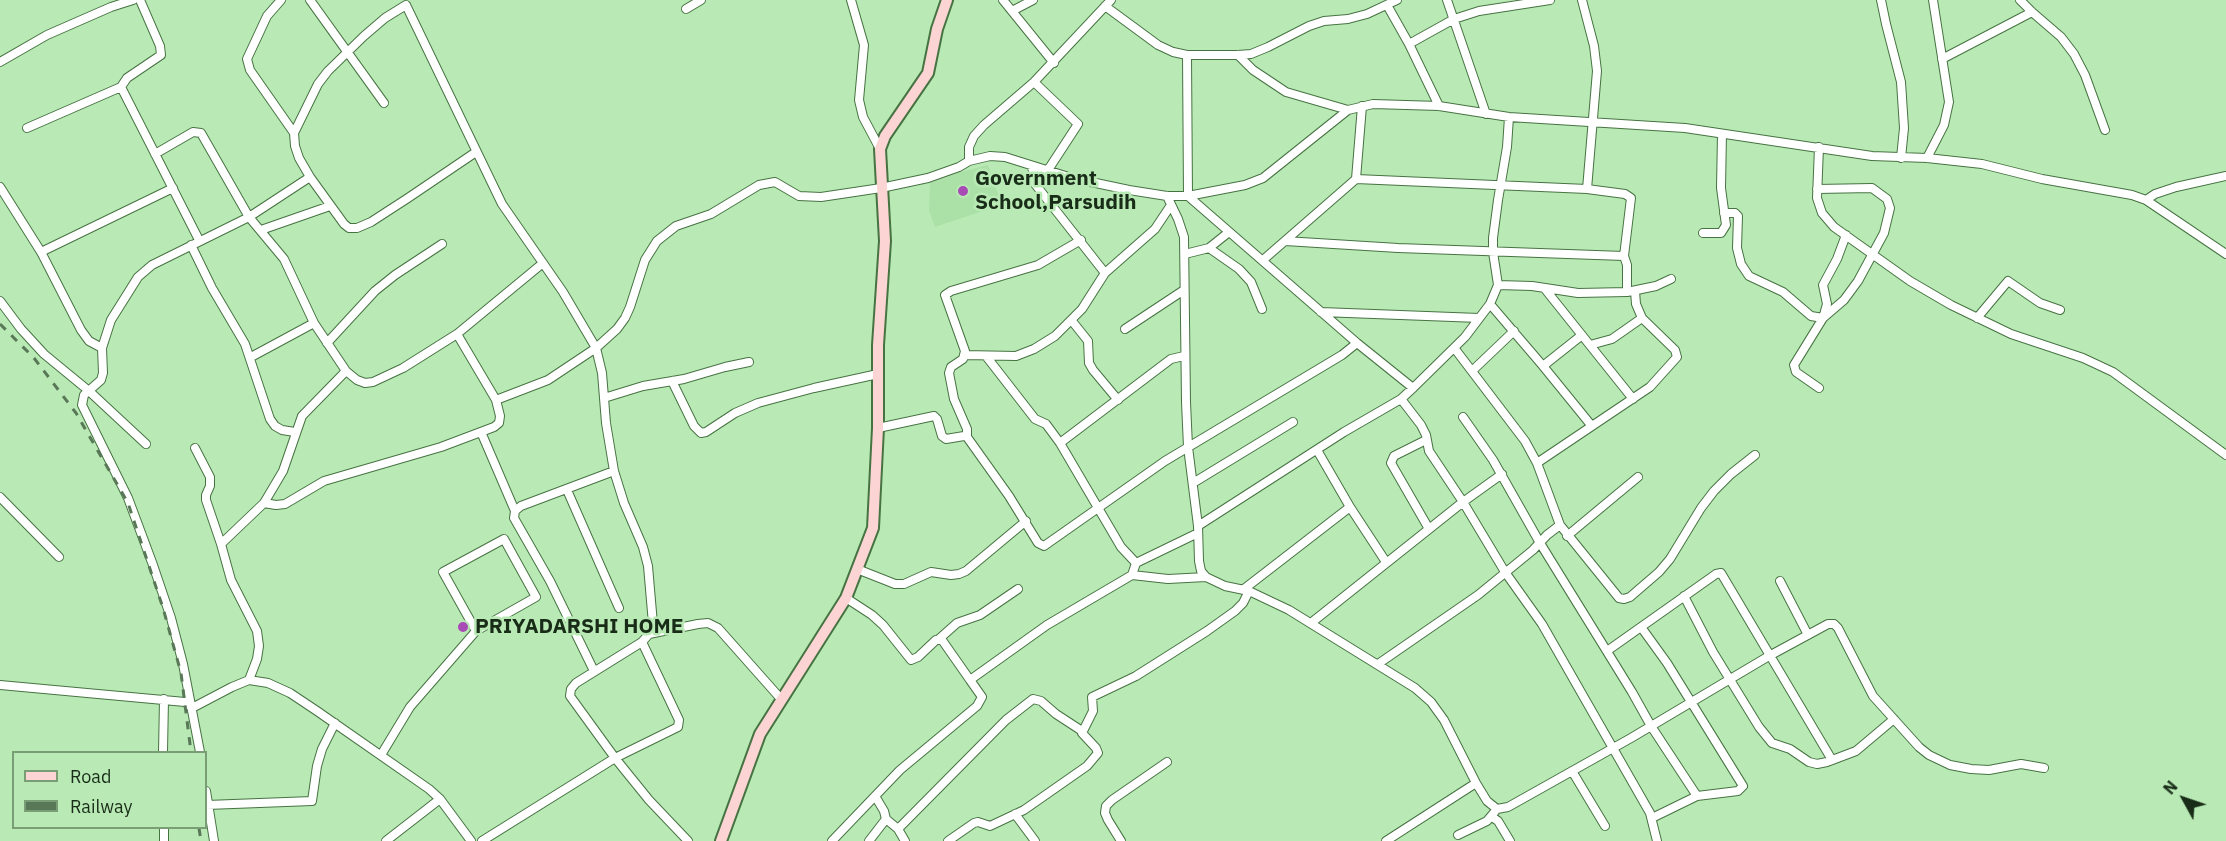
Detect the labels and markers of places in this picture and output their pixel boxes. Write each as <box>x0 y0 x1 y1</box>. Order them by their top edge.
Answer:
place label: Government School,Parsudih <box>975 166 1137 216</box>
marker: Government School,Parsudih <box>956 184 970 198</box>
place label: PRIYADARSHI HOME <box>475 614 683 640</box>
marker: PRIYADARSHI HOME <box>456 620 470 634</box>

